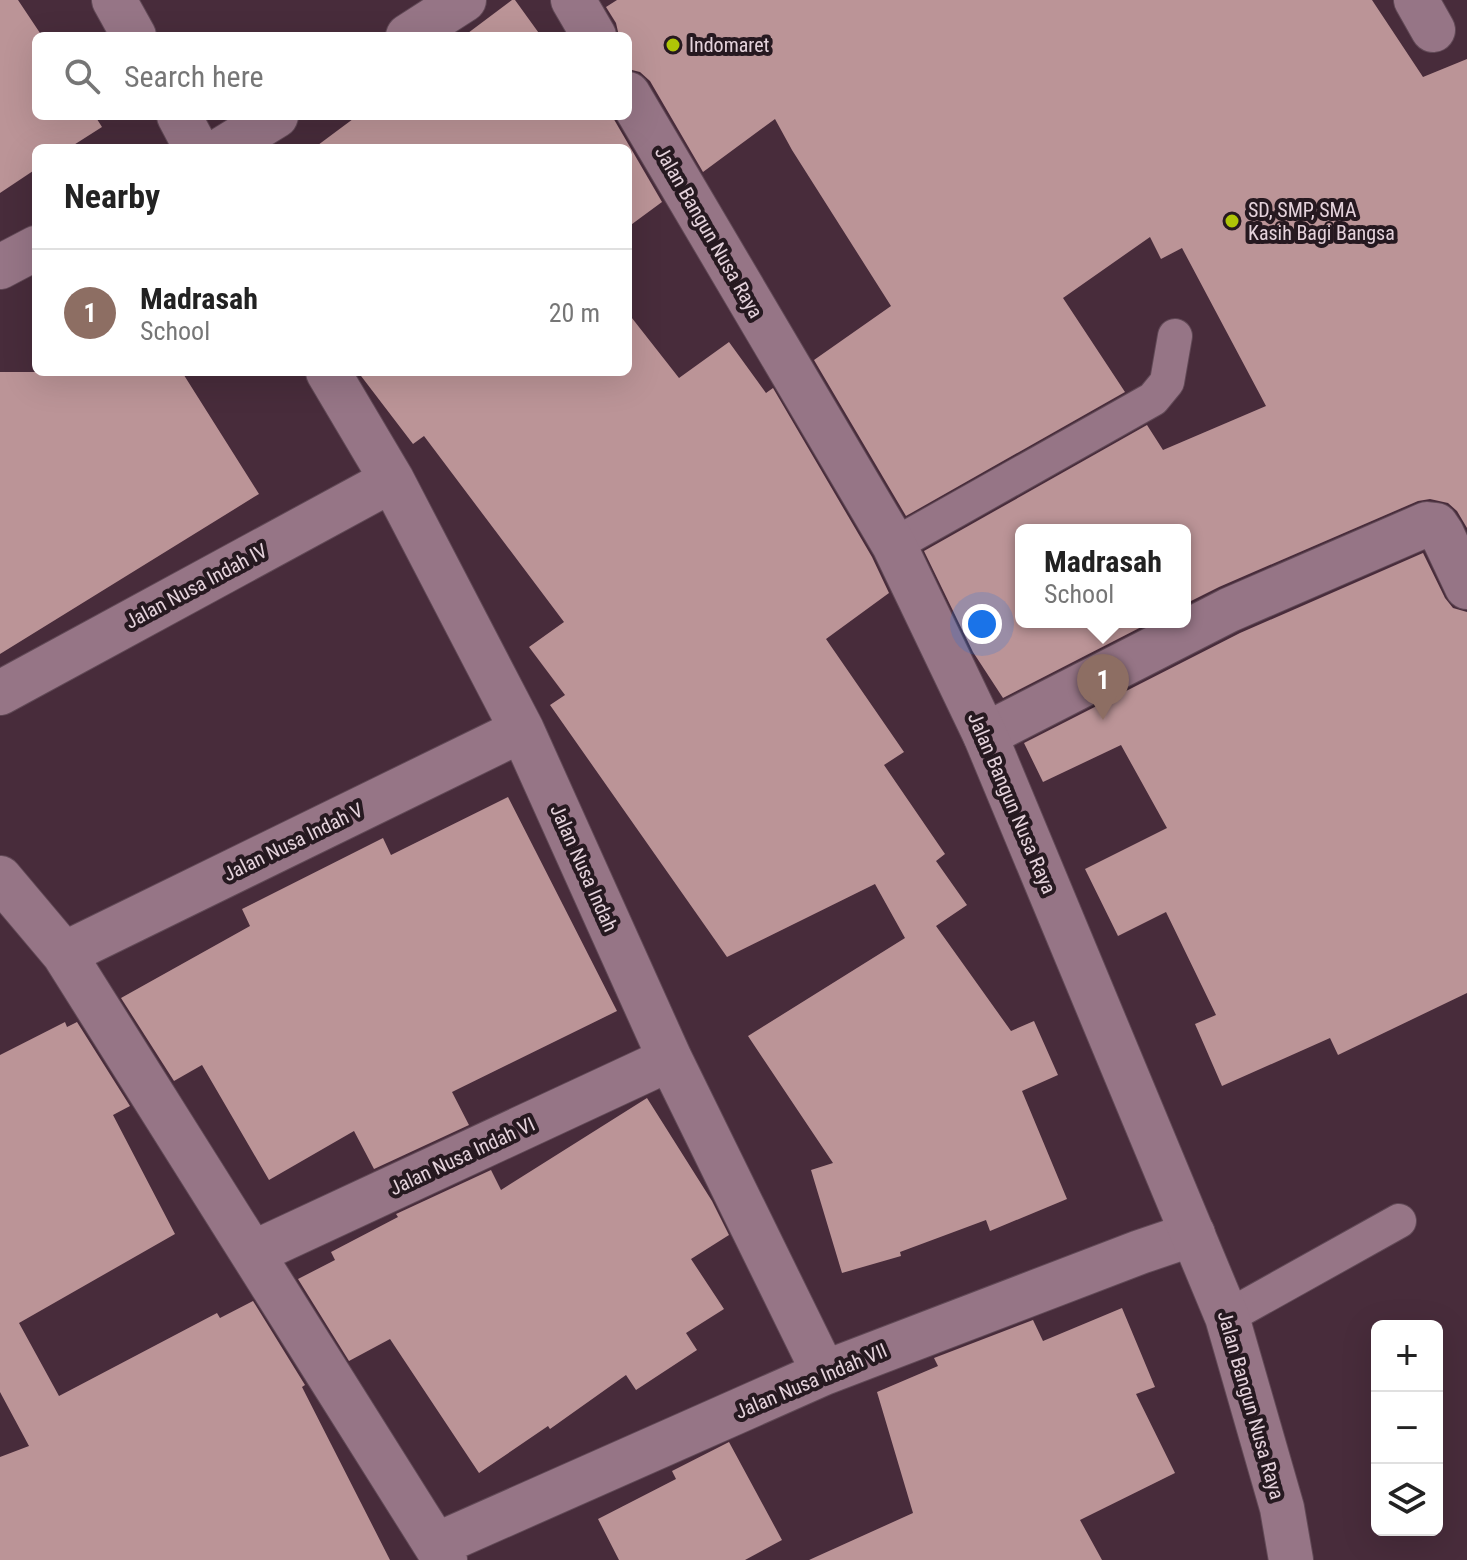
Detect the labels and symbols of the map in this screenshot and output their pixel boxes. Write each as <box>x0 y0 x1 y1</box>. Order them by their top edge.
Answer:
place label: Indomaret <box>689 33 770 57</box>
marker: Indomaret <box>664 36 682 54</box>
street label: Jalan Bangun Nusa Raya <box>650 142 768 322</box>
place label: SD, SMP, SMA Kasih Bagi Bangsa <box>1248 198 1395 245</box>
marker: SD, SMP, SMA Kasih Bagi Bangsa <box>1223 212 1241 230</box>
street label: Jalan Nusa Indah IV <box>121 538 271 634</box>
your location <box>962 604 1002 644</box>
pin: 1 <box>1077 654 1129 720</box>
street label: Jalan Bangun Nusa Raya <box>963 709 1061 897</box>
street label: Jalan Nusa Indah V <box>219 798 367 886</box>
street label: Jalan Nusa Indah <box>545 801 623 935</box>
street label: Jalan Nusa Indah VI <box>385 1112 539 1200</box>
street label: Jalan Bangun Nusa Raya <box>1213 1308 1289 1502</box>
street label: Jalan Nusa Indah VII <box>731 1338 891 1424</box>

